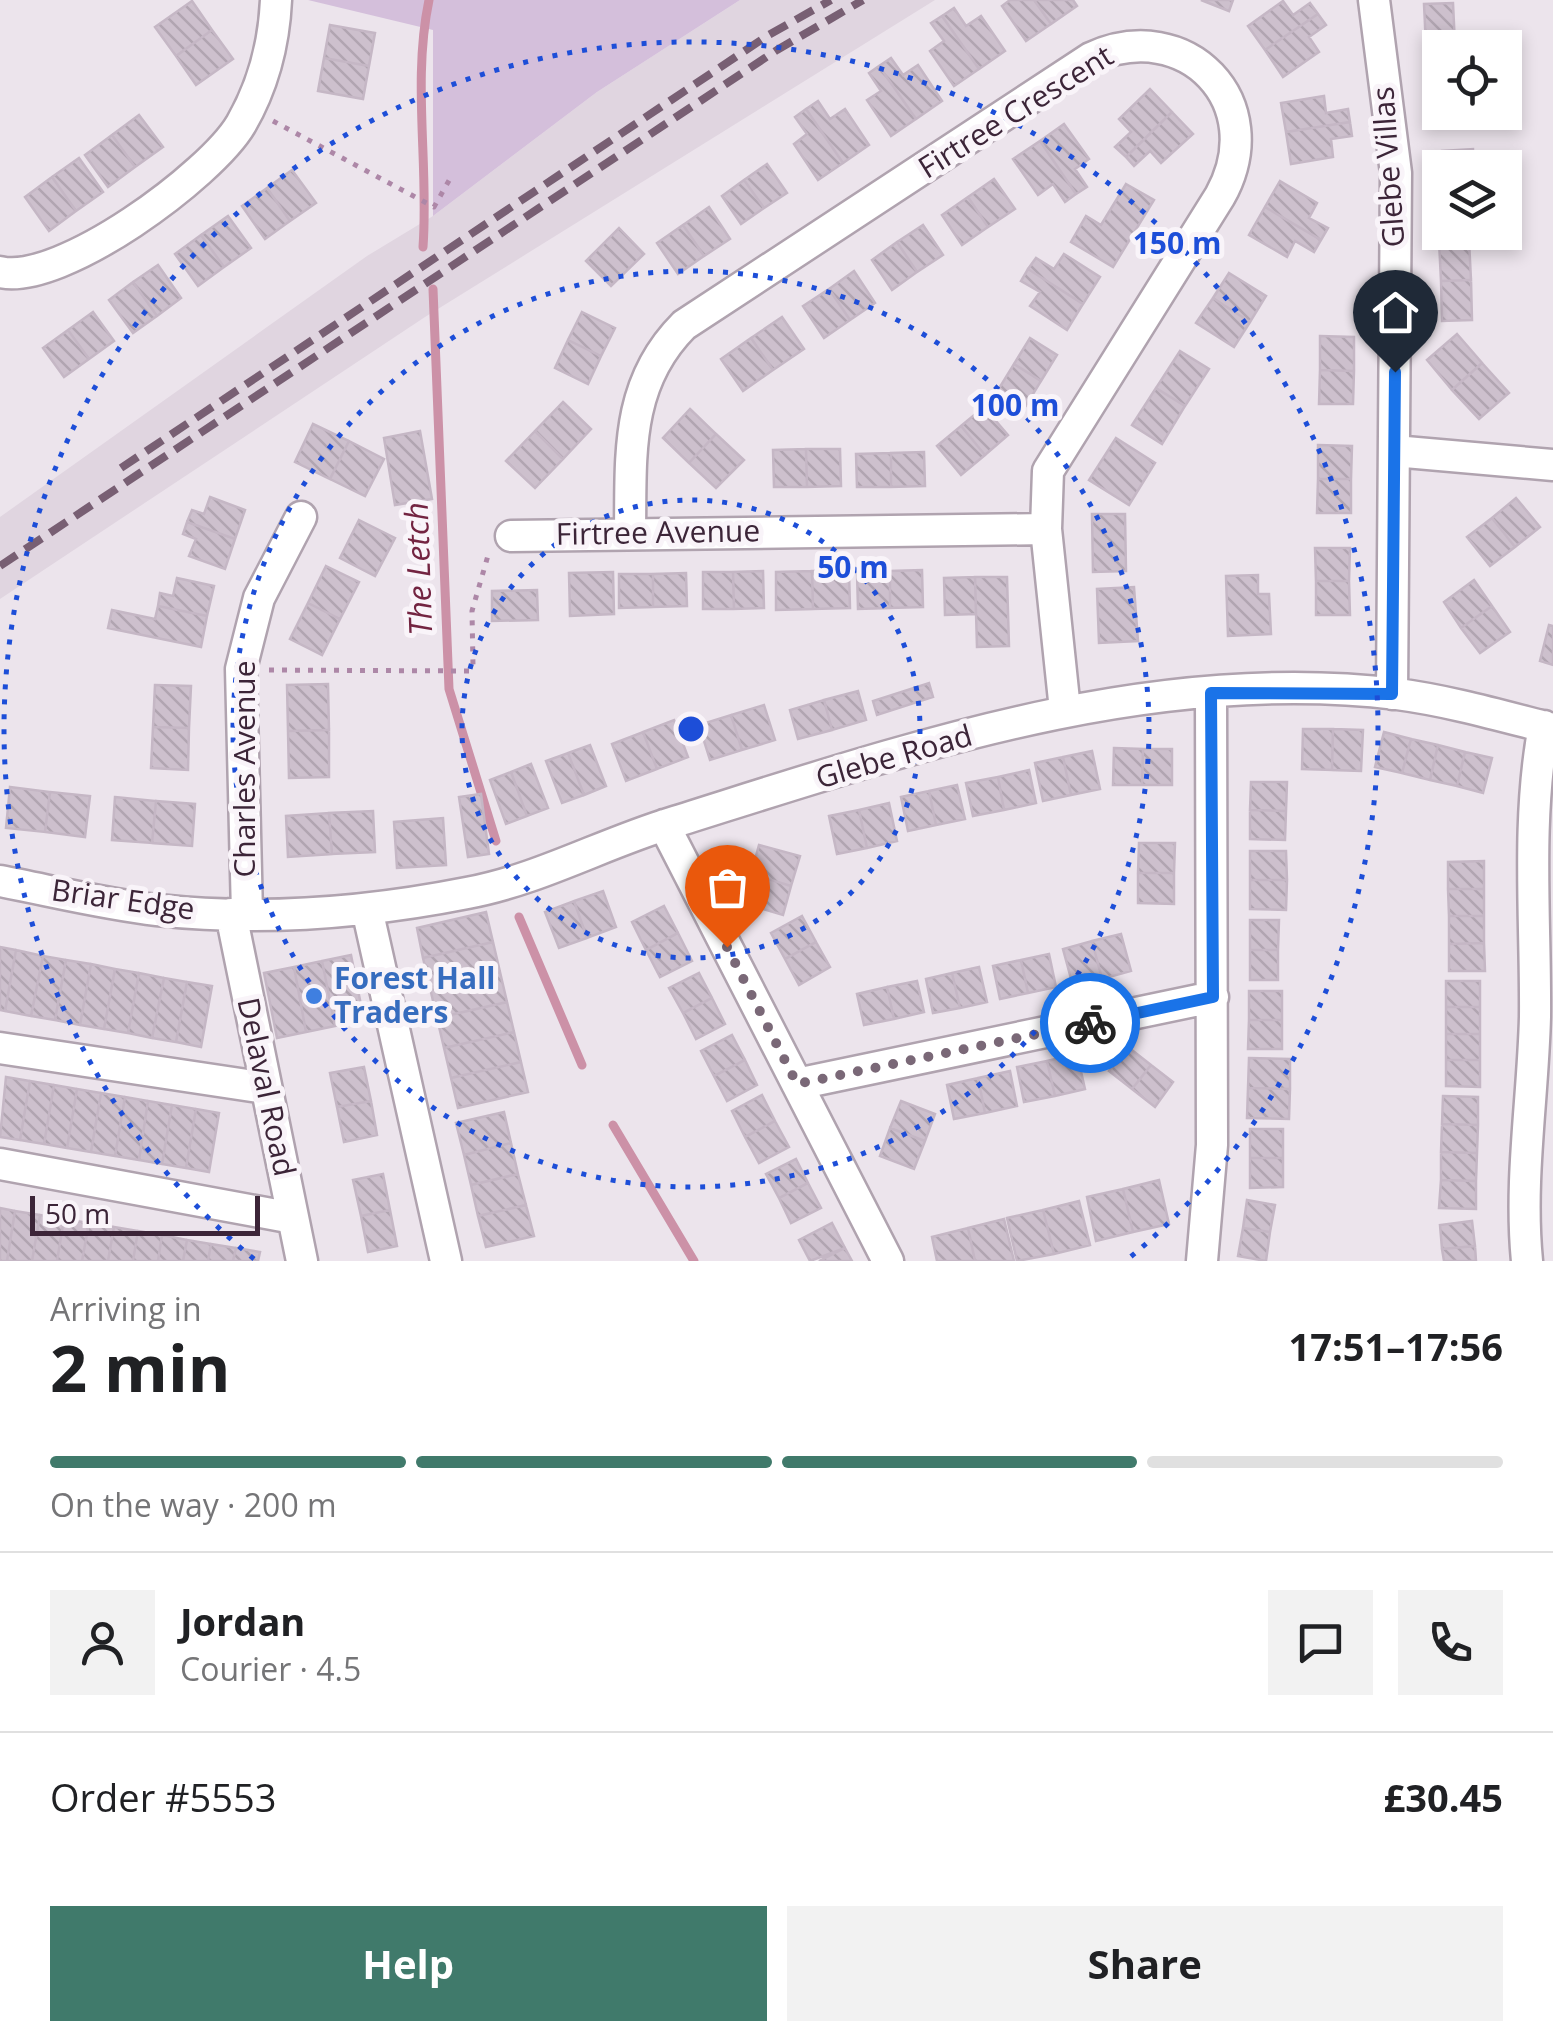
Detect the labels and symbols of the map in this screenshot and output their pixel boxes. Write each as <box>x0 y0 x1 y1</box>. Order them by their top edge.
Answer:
street label: Firtree Crescent <box>910 34 1120 187</box>
street label: Glebe Villas <box>1361 85 1414 249</box>
text: 150 m <box>1133 222 1221 263</box>
pin <box>1353 270 1438 373</box>
text: 100 m <box>971 384 1059 425</box>
water label: The Letch <box>394 502 441 636</box>
street label: Firtree Avenue <box>556 509 760 554</box>
text: 50 m <box>817 546 889 587</box>
street label: Charles Avenue <box>223 660 264 878</box>
centre of rings <box>673 711 709 747</box>
street label: Glebe Road <box>811 714 977 797</box>
pin <box>685 845 770 948</box>
street label: Briar Edge <box>49 868 197 929</box>
place label: Forest Hall Traders <box>334 957 496 1032</box>
courier <box>1040 973 1140 1073</box>
marker: Forest Hall Traders <box>303 985 325 1007</box>
street label: Delaval Road <box>229 994 306 1180</box>
scale bar <box>30 1191 260 1236</box>

